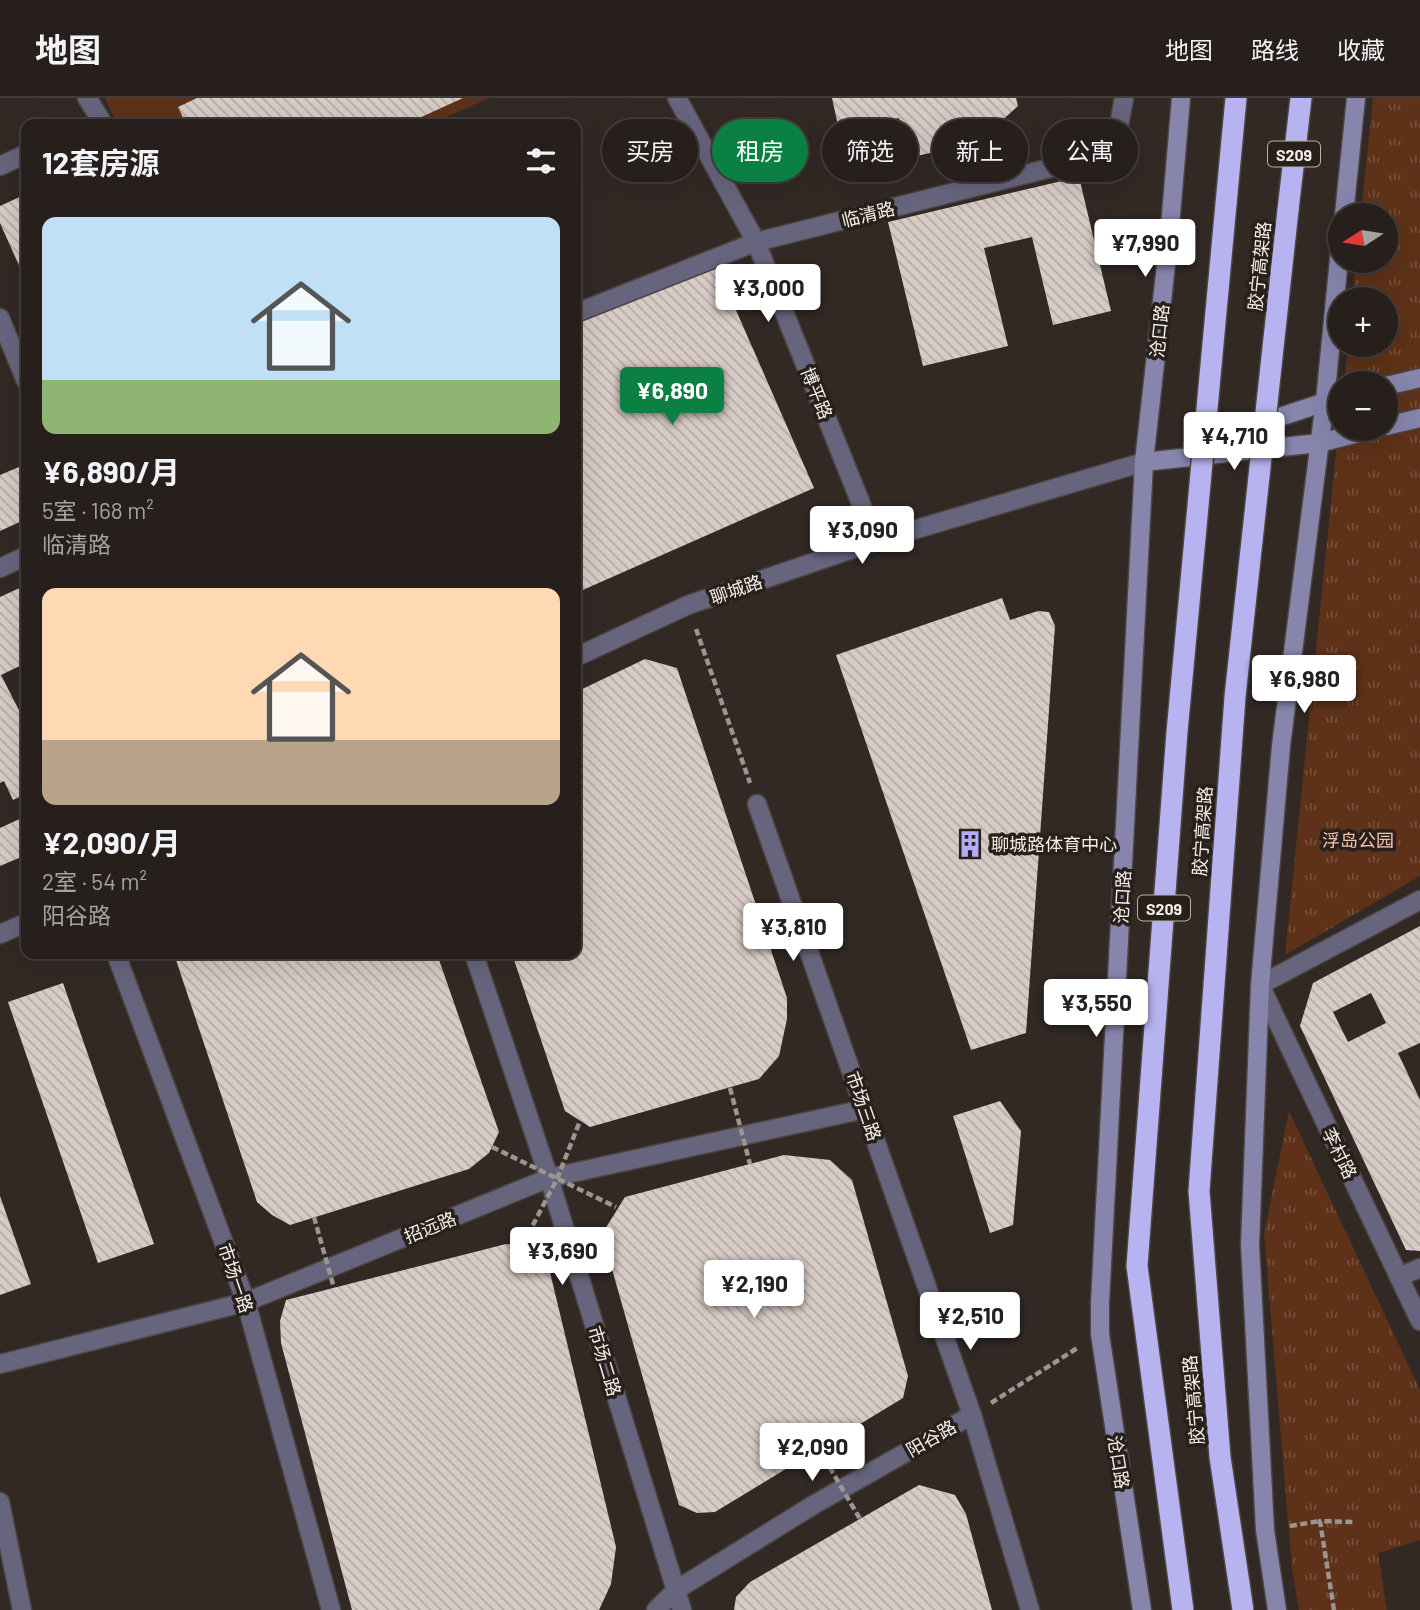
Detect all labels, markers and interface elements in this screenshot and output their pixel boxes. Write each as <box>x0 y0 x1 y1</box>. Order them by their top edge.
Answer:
text: 地图 <box>35 29 101 69</box>
text: 地图 <box>1165 35 1213 64</box>
text: 路线 <box>1251 35 1299 64</box>
text: 收藏 <box>1337 35 1385 64</box>
chip: 买房 <box>602 119 698 182</box>
chip: 租房 <box>712 119 808 182</box>
chip: 筛选 <box>822 119 918 182</box>
chip: 新上 <box>932 119 1028 182</box>
chip: 公寓 <box>1042 119 1138 182</box>
icon: filters <box>522 142 560 180</box>
road number: S209 <box>1268 142 1320 166</box>
text: 12套房源 <box>42 144 159 180</box>
street label: 临清路 <box>839 197 897 231</box>
north arrow <box>1328 203 1398 273</box>
map controls <box>1328 203 1398 441</box>
pin: ¥7,990 <box>1088 220 1202 279</box>
street label: 胶宁高架路 <box>1243 220 1275 312</box>
text: ¥7,990 <box>1110 228 1180 256</box>
icon: home <box>238 263 364 389</box>
pin: ¥3,000 <box>711 264 825 324</box>
text: ¥3,000 <box>731 273 805 301</box>
button: + <box>1328 287 1398 357</box>
street label: 沧口路 <box>1145 303 1173 359</box>
street label: 博平路 <box>797 364 837 422</box>
pin: ¥6,890 <box>615 368 729 427</box>
button: − <box>1328 371 1398 441</box>
text: ¥6,890 <box>636 376 708 404</box>
pin: ¥4,710 <box>1177 412 1291 472</box>
text: ¥4,710 <box>1200 421 1268 449</box>
text: ¥6,890/月 <box>42 453 180 489</box>
text: 5室 · 168 m² <box>42 496 154 524</box>
pin: ¥3,090 <box>805 506 919 566</box>
text: ¥3,090 <box>826 515 898 543</box>
text: 临清路 <box>42 530 111 558</box>
street label: 聊城路 <box>707 570 765 608</box>
icon: home <box>238 634 364 760</box>
pin: ¥6,980 <box>1247 656 1361 715</box>
text: ¥6,980 <box>1268 664 1340 692</box>
street label: 胶宁高架路 <box>1188 785 1216 877</box>
text: ¥2,090/月 <box>42 824 181 860</box>
building icon: 聊城路体育中心 <box>955 829 985 859</box>
park label: 浮岛公园 <box>1322 829 1394 851</box>
place label: 聊城路体育中心 <box>991 833 1117 855</box>
text: 2室 · 54 m² <box>42 867 147 895</box>
street label: 沧口路 <box>1110 869 1134 925</box>
road number: S209 <box>1138 895 1190 920</box>
text: 阳谷路 <box>42 901 111 929</box>
pin: ¥3,810 <box>736 904 850 963</box>
text: ¥3,810 <box>759 912 827 940</box>
pin: ¥3,550 <box>1039 979 1153 1039</box>
text: ¥3,550 <box>1060 988 1132 1016</box>
street label: 市场三路 <box>842 1068 886 1144</box>
street label: 李村路 <box>1318 1124 1362 1182</box>
street label: 招远路 <box>401 1207 459 1247</box>
pin: ¥3,690 <box>505 1228 619 1287</box>
text: ¥3,690 <box>526 1236 598 1264</box>
street label: 市场一路 <box>214 1240 258 1316</box>
pin: ¥2,190 <box>697 1260 811 1320</box>
text: ¥2,190 <box>720 1269 788 1297</box>
pin: ¥2,510 <box>913 1292 1027 1352</box>
text: ¥2,510 <box>936 1301 1004 1329</box>
street label: 市场二路 <box>584 1323 626 1399</box>
street label: 胶宁高架路 <box>1178 1354 1208 1446</box>
street label: 阳谷路 <box>902 1415 960 1461</box>
pin: ¥2,090 <box>755 1424 869 1483</box>
text: ¥2,090 <box>776 1432 848 1460</box>
street label: 沧口路 <box>1104 1434 1134 1490</box>

